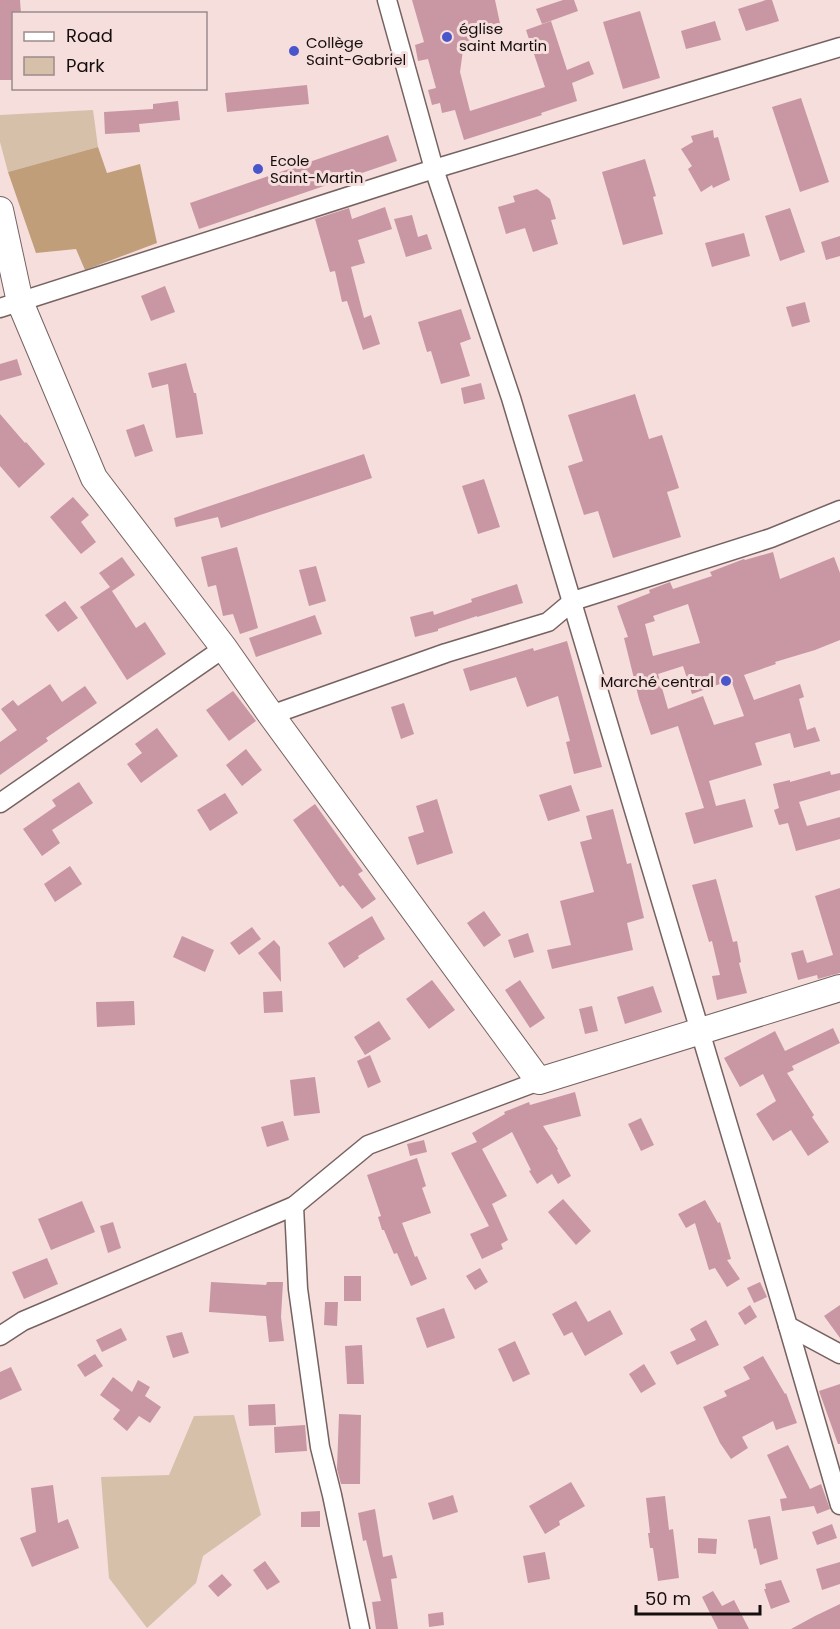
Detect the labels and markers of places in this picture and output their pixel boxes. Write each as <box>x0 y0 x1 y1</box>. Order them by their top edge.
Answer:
place label: église saint Martin <box>459 18 547 56</box>
marker: église saint Martin <box>440 30 454 44</box>
place label: Collège Saint-Gabriel <box>306 32 406 70</box>
marker: Collège Saint-Gabriel <box>287 44 301 58</box>
place label: Ecole Saint-Martin <box>270 150 363 188</box>
marker: Ecole Saint-Martin <box>251 162 265 176</box>
place label: Marché central <box>600 671 714 692</box>
marker: Marché central <box>719 674 733 688</box>

